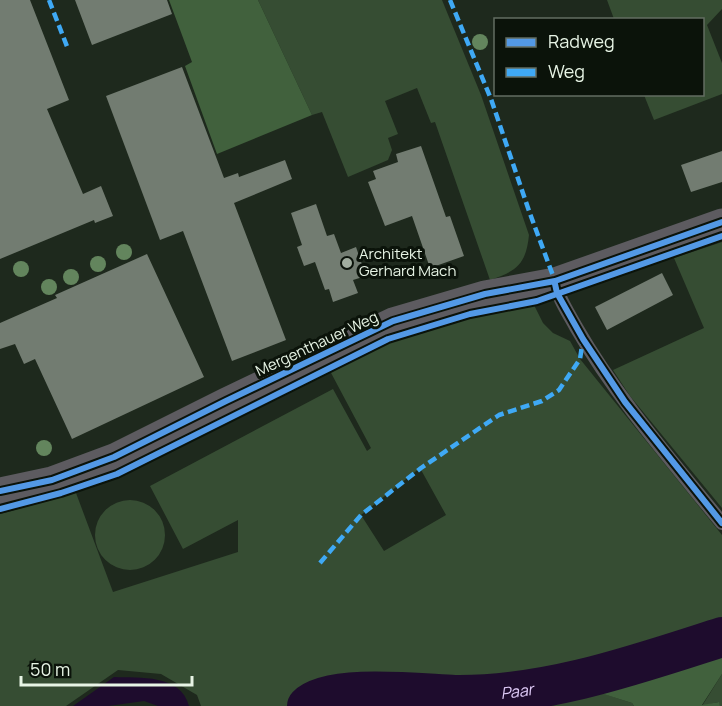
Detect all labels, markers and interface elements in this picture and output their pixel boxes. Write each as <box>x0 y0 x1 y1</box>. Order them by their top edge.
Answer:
legend <box>494 18 704 96</box>
text: Radweg <box>548 29 615 53</box>
text: Weg <box>548 59 585 83</box>
place label: Architekt Gerhard Mach <box>359 243 456 281</box>
marker: Architekt Gerhard Mach <box>340 256 354 270</box>
street label: Mergenthauer Weg <box>252 306 381 381</box>
scale bar <box>21 649 192 687</box>
text: 50 m <box>30 657 70 681</box>
water label: Paar <box>499 678 537 704</box>

